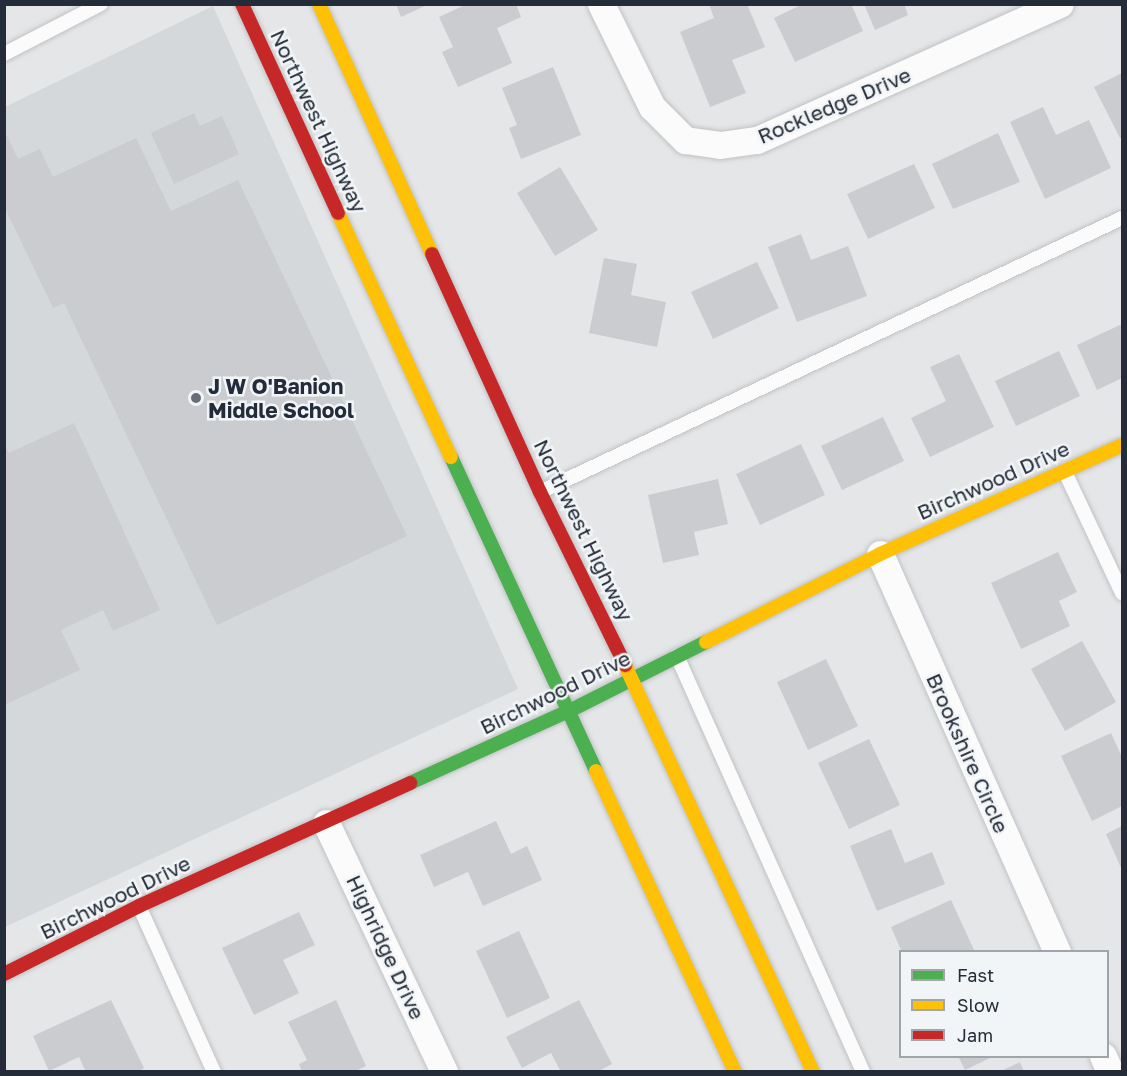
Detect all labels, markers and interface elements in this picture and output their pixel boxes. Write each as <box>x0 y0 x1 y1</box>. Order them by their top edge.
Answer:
street label: Northwest Highway <box>266 25 372 217</box>
street label: Rockledge Drive <box>754 61 914 149</box>
place label: J W O'Banion Middle School <box>208 373 354 423</box>
marker: J W O'Banion Middle School <box>189 391 203 405</box>
street label: Northwest Highway <box>529 435 639 625</box>
street label: Birchwood Drive <box>913 435 1073 525</box>
street label: Birchwood Drive <box>476 645 634 739</box>
street label: Brookshire Circle <box>921 669 1015 837</box>
street label: Birchwood Drive <box>36 850 194 944</box>
street label: Highridge Drive <box>342 871 430 1023</box>
legend <box>899 950 1109 1058</box>
text: Fast <box>957 964 994 986</box>
text: Slow <box>957 994 999 1016</box>
text: Jam <box>957 1024 993 1046</box>

